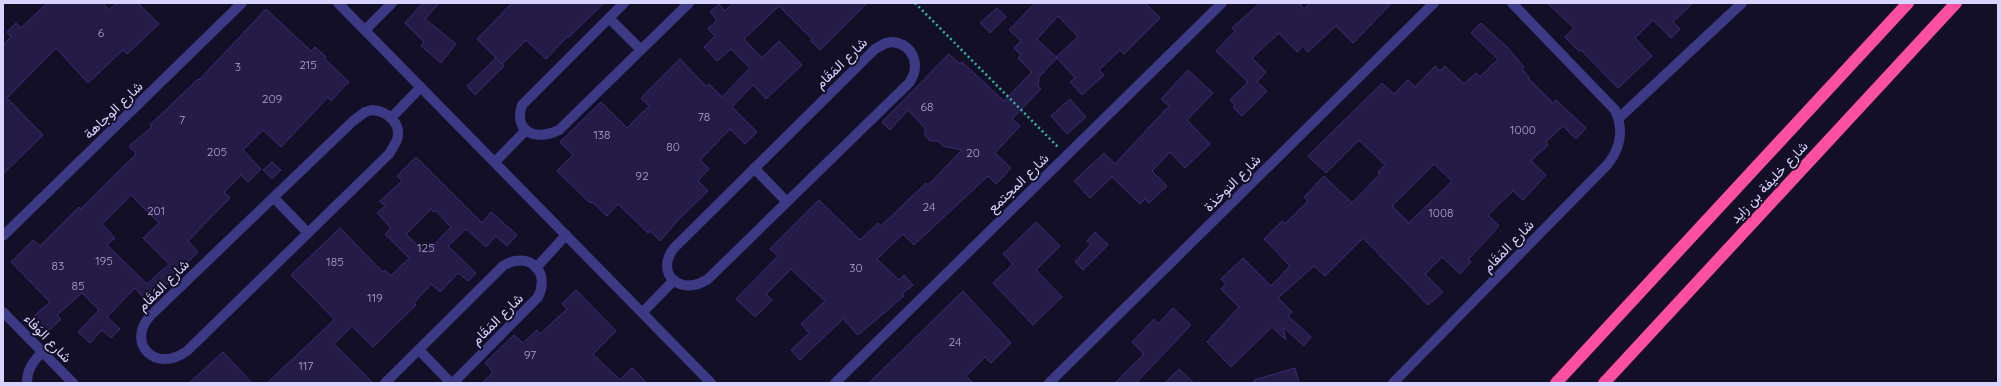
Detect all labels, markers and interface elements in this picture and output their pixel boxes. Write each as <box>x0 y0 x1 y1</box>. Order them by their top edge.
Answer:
house number: 6 <box>98 25 105 40</box>
street label: شارع المَقَام <box>811 34 872 94</box>
house number: 215 <box>299 57 317 72</box>
house number: 3 <box>235 59 241 74</box>
street label: شارع الوجاهة <box>80 77 148 144</box>
house number: 209 <box>262 91 283 106</box>
house number: 68 <box>921 99 933 114</box>
house number: 78 <box>698 109 710 124</box>
house number: 7 <box>179 112 185 127</box>
house number: 1000 <box>1510 122 1536 137</box>
house number: 138 <box>593 127 611 142</box>
street label: شارع خليفة بن زايد <box>1726 137 1813 228</box>
house number: 80 <box>666 139 680 154</box>
house number: 205 <box>207 144 227 159</box>
house number: 20 <box>966 145 980 160</box>
street label: شارع المجتمع <box>984 149 1054 218</box>
street label: شارع النوخذة <box>1200 151 1266 217</box>
house number: 92 <box>635 168 649 183</box>
house number: 24 <box>923 199 935 214</box>
house number: 201 <box>147 203 165 218</box>
house number: 1008 <box>1428 205 1454 220</box>
street label: شارع المَقَام <box>1479 216 1539 277</box>
house number: 125 <box>417 240 435 255</box>
house number: 195 <box>95 253 113 268</box>
house number: 185 <box>326 254 344 269</box>
street label: شارع المَقَام <box>133 255 194 316</box>
house number: 83 <box>52 258 64 273</box>
house number: 30 <box>849 260 863 275</box>
house number: 85 <box>71 278 85 293</box>
street label: شارع المَقَام <box>467 289 528 350</box>
house number: 119 <box>367 290 383 305</box>
street label: شارع الوَفاء <box>19 310 76 368</box>
house number: 24 <box>949 334 961 349</box>
house number: 97 <box>524 347 536 362</box>
house number: 117 <box>298 358 314 373</box>

